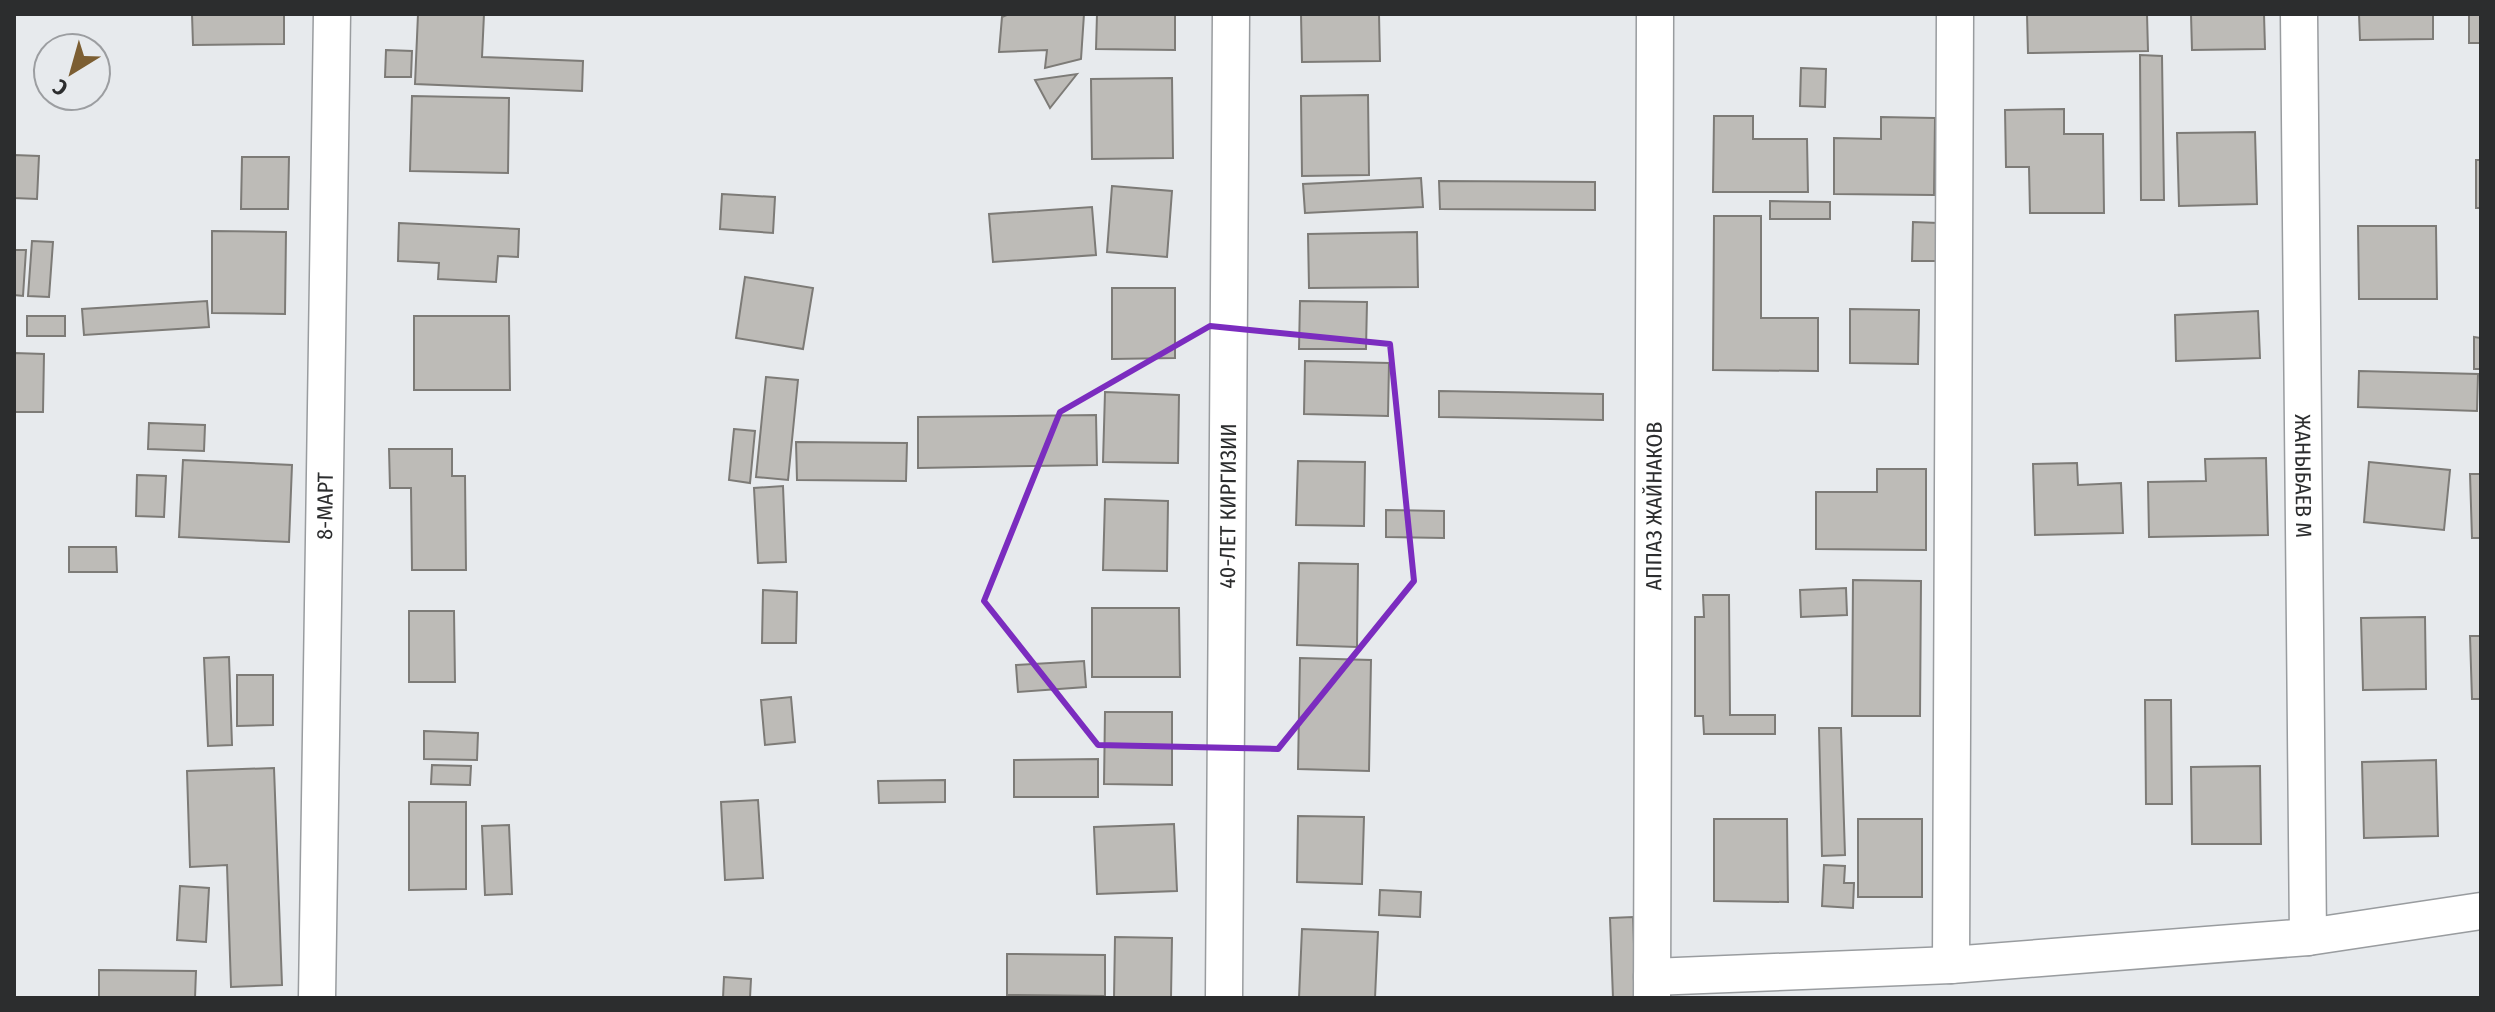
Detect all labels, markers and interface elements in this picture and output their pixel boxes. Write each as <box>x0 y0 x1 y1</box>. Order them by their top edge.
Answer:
north arrow <box>32 32 112 112</box>
text: С <box>47 73 73 102</box>
street label: ЖАНЫБАЕВ М <box>2289 414 2317 538</box>
street label: АППАЗ ЖАЙНАКОВ <box>1640 422 1668 590</box>
street label: 40-ЛЕТ КИРГИЗИИ <box>1214 423 1242 589</box>
street label: 8-МАРТ <box>311 471 339 540</box>

